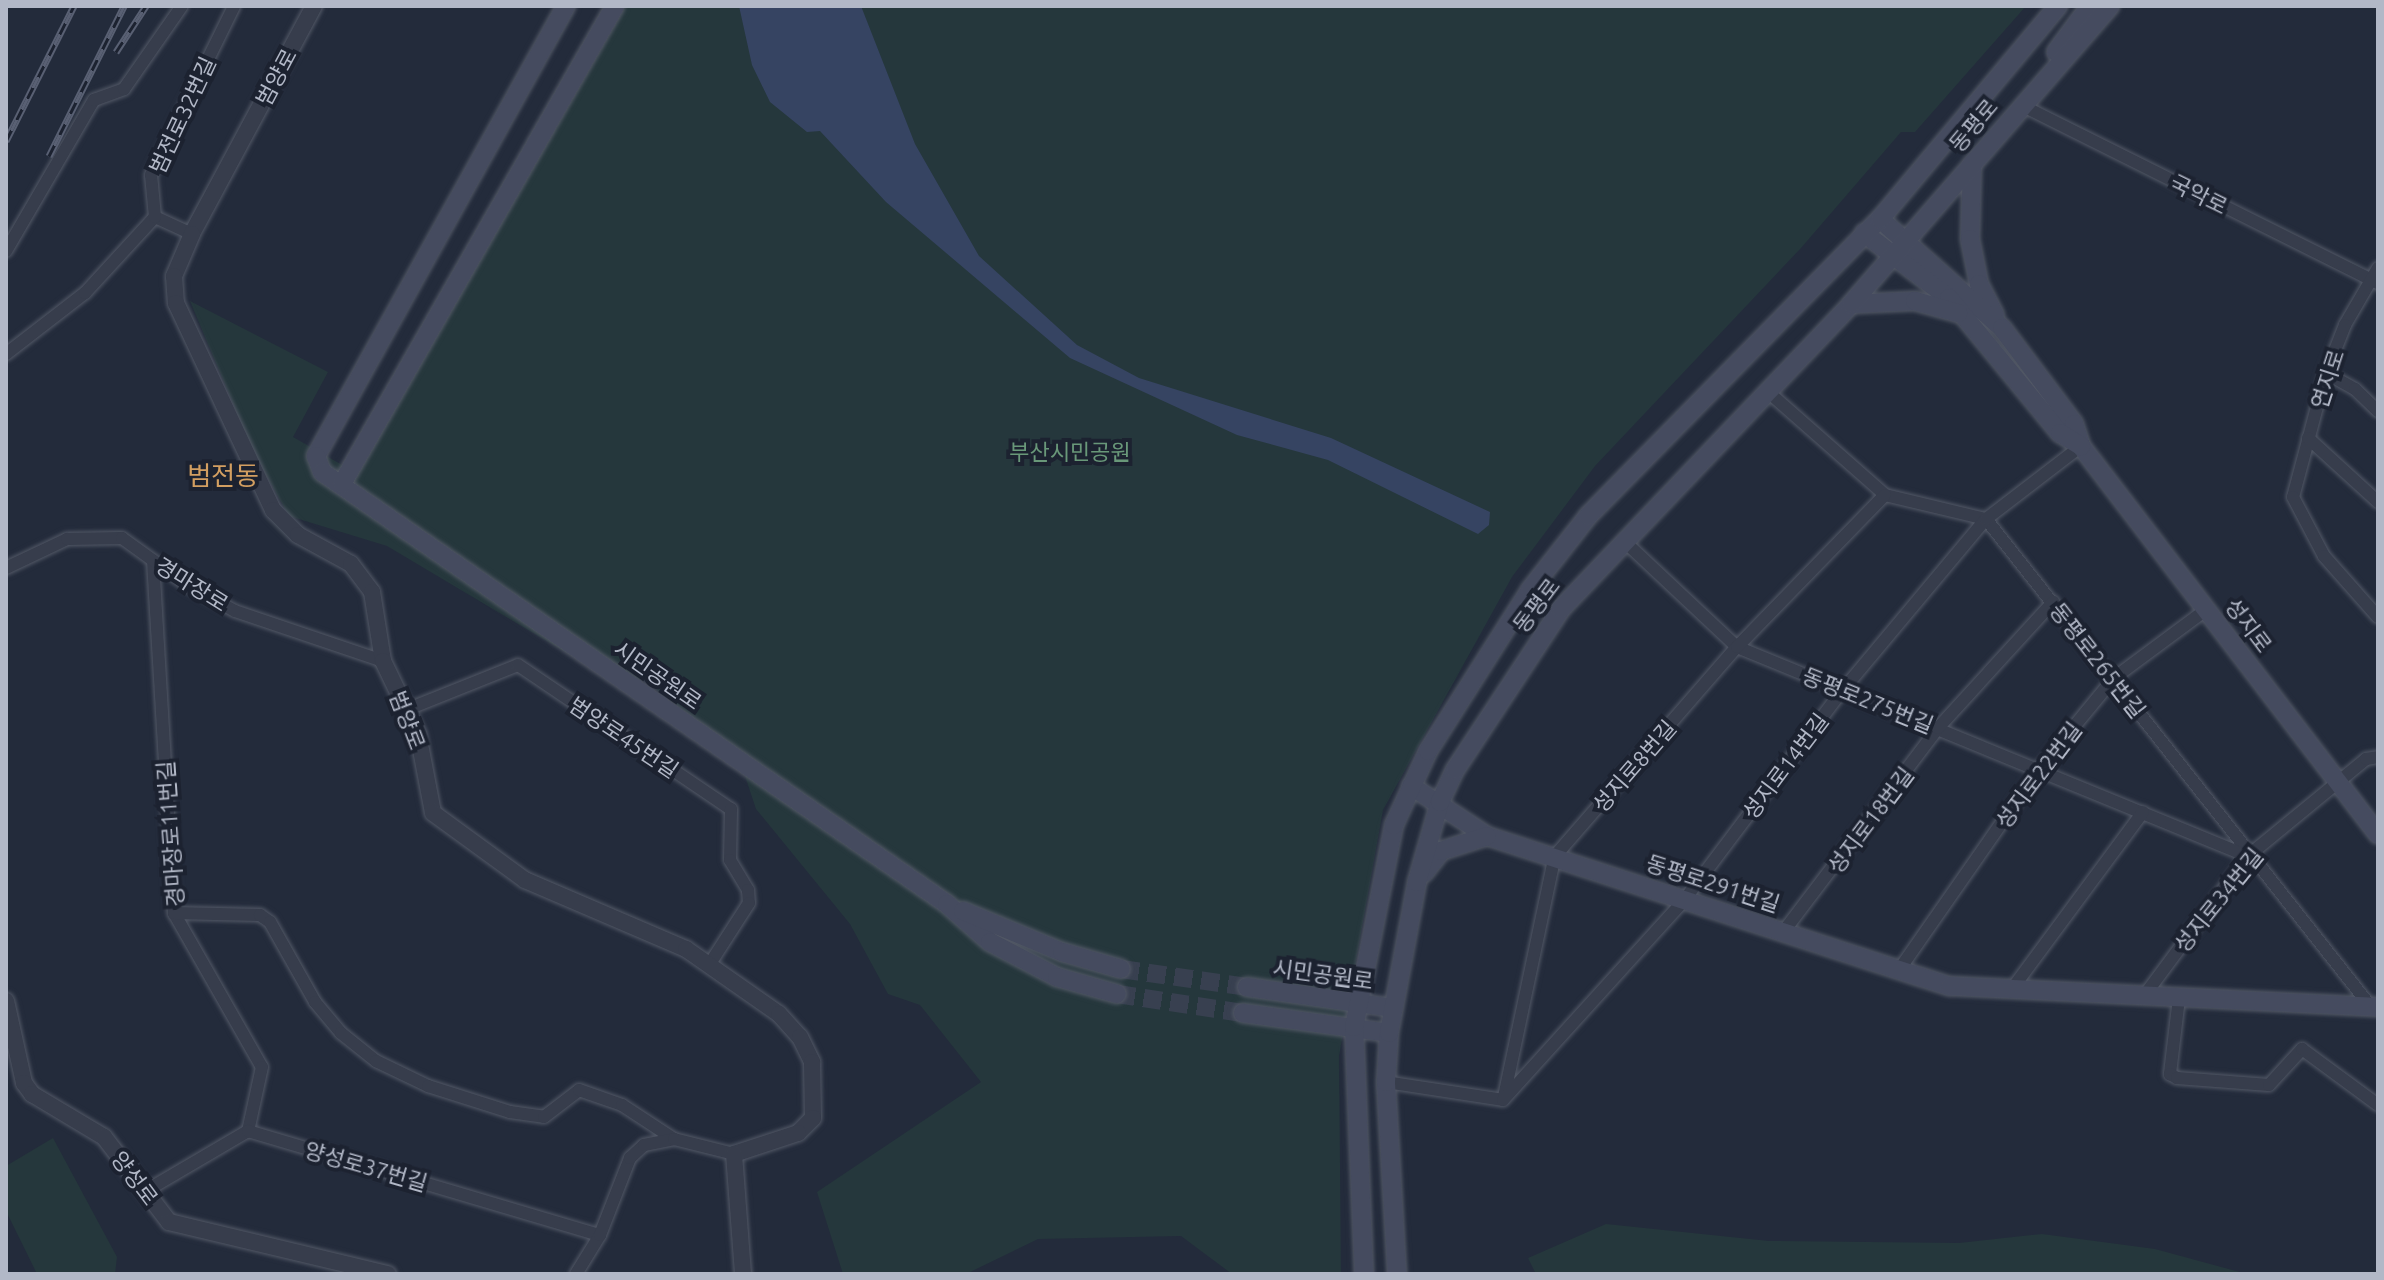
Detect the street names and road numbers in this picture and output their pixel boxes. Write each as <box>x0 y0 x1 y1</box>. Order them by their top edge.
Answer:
street label: 범양로 <box>250 44 302 110</box>
street label: 범전로32번길 <box>143 52 221 178</box>
street label: 동평로 <box>1943 93 2003 157</box>
street label: 국악로 <box>2166 169 2232 219</box>
street label: 연지로 <box>2305 346 2349 412</box>
street label: 경마장로 <box>151 551 233 617</box>
street label: 동평로 <box>1507 573 1565 637</box>
street label: 성지로 <box>2220 593 2278 657</box>
street label: 동평로265번길 <box>2045 597 2151 723</box>
street label: 시민공원로 <box>609 635 707 715</box>
street label: 동평로275번길 <box>1799 662 1937 738</box>
street label: 범양로 <box>385 687 431 753</box>
street label: 범양로45번길 <box>564 691 684 783</box>
street label: 성지로14번길 <box>1737 708 1833 824</box>
street label: 성지로8번길 <box>1587 714 1681 818</box>
street label: 성지로22번길 <box>1990 717 2086 833</box>
street label: 경마장로11번길 <box>152 760 188 908</box>
street label: 성지로18번길 <box>1822 762 1918 878</box>
street label: 성지로34번길 <box>2168 843 2268 957</box>
street label: 동평로291번길 <box>1643 849 1783 917</box>
street label: 시민공원로 <box>1271 954 1375 994</box>
street label: 양성로37번길 <box>302 1136 430 1196</box>
street label: 양성로 <box>106 1146 164 1210</box>

